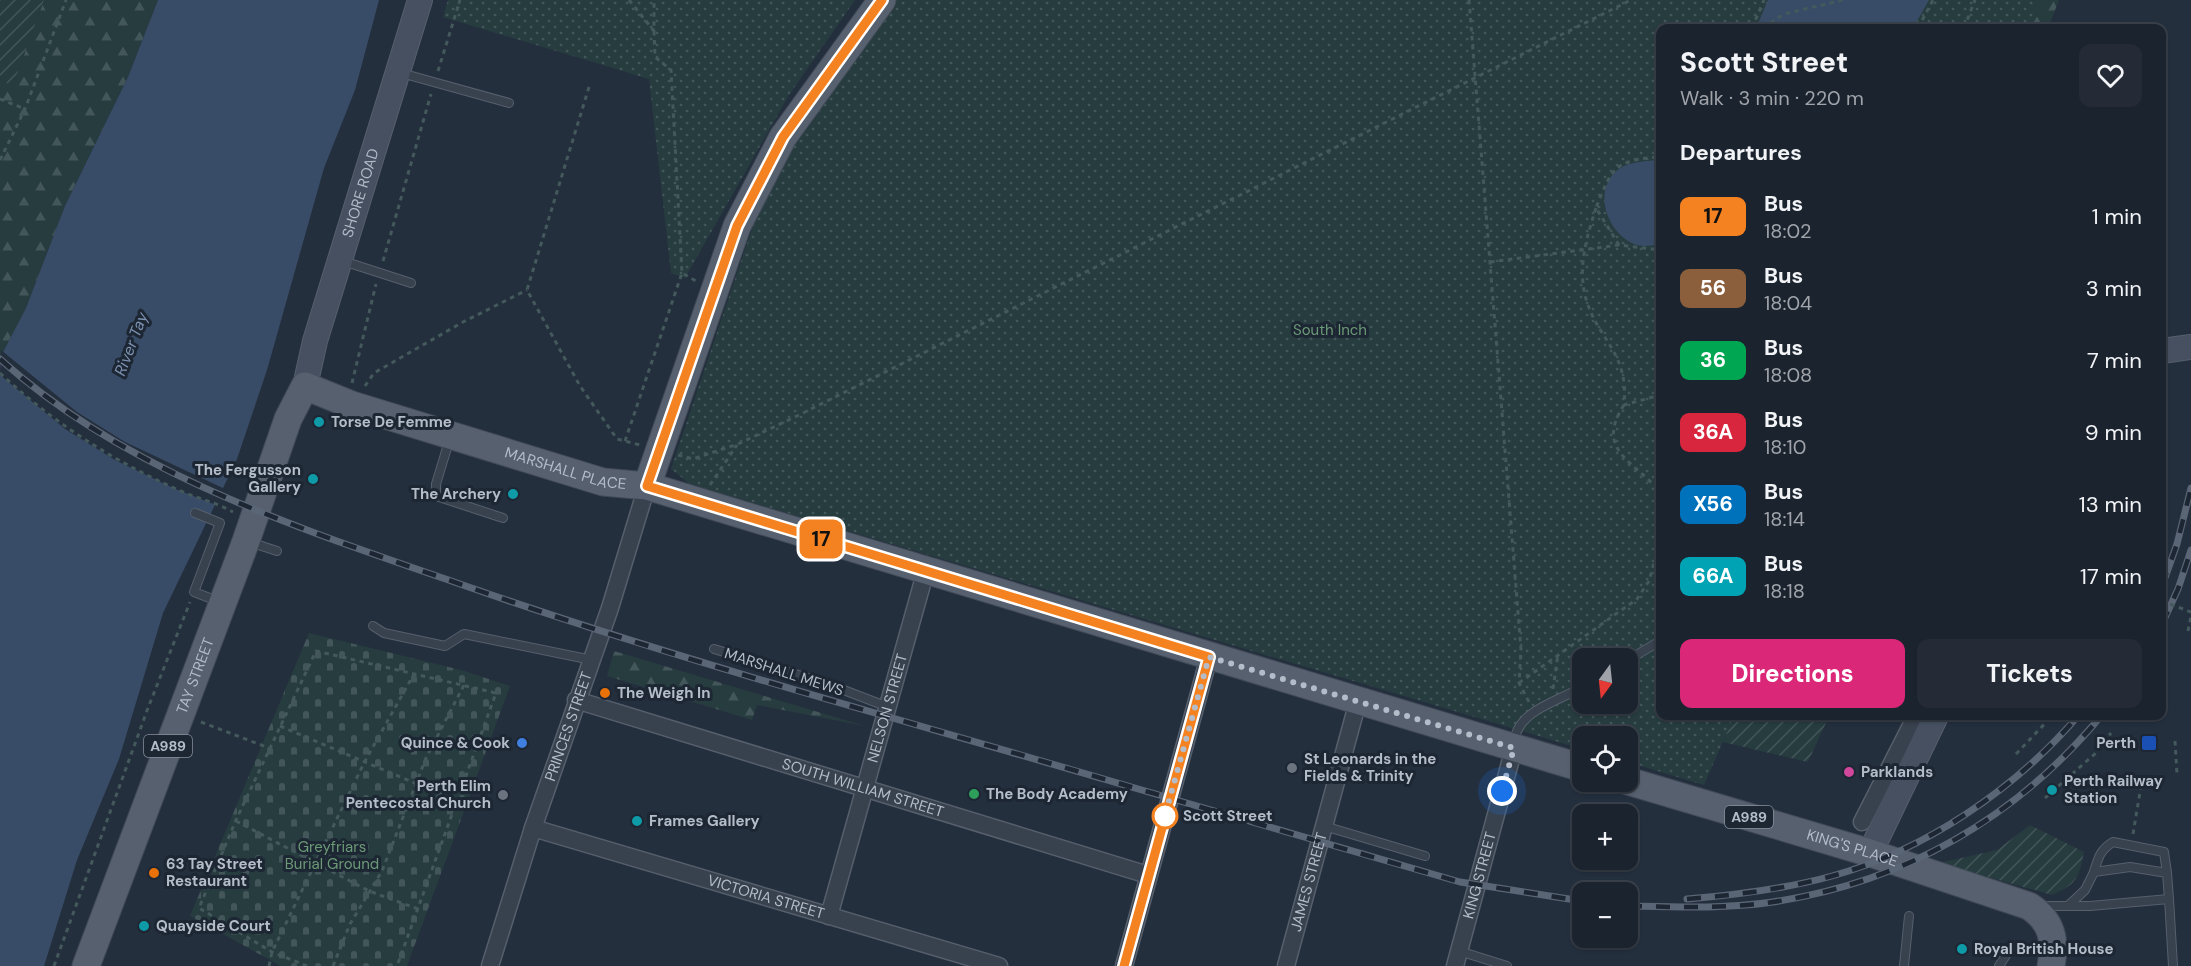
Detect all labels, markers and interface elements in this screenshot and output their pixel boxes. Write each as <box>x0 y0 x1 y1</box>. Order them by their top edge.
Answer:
text: Scott Street <box>1680 44 1848 81</box>
button: heart <box>2079 44 2142 107</box>
text: Walk · 3 min · 220 m <box>1680 85 1864 111</box>
text: Departures <box>1680 138 1802 167</box>
street label: SHORE ROAD <box>337 146 384 240</box>
text: Bus <box>1764 189 1803 218</box>
text: 17 <box>1704 202 1722 230</box>
text: 1 min <box>2092 202 2142 231</box>
text: 18:02 <box>1764 218 1811 244</box>
text: Bus <box>1764 261 1803 290</box>
text: 56 <box>1700 274 1726 302</box>
text: 3 min <box>2086 274 2142 303</box>
text: 18:04 <box>1764 290 1812 316</box>
water label: River Tay <box>109 308 153 379</box>
park label: South Inch <box>1293 320 1367 340</box>
text: Bus <box>1764 333 1803 362</box>
text: 36 <box>1700 346 1726 374</box>
text: 7 min <box>2087 346 2142 375</box>
text: 18:08 <box>1764 362 1812 388</box>
text: Bus <box>1764 405 1803 434</box>
place label: Torse De Femme <box>331 412 452 432</box>
marker: Torse De Femme <box>312 415 326 429</box>
text: 36A <box>1693 418 1733 446</box>
text: 9 min <box>2085 418 2142 447</box>
text: 18:10 <box>1764 434 1806 460</box>
street label: MARSHALL PLACE <box>502 442 627 494</box>
place label: The Fergusson Gallery <box>195 460 301 497</box>
marker: The Fergusson Gallery <box>306 472 320 486</box>
text: Bus <box>1764 477 1803 506</box>
place label: The Archery <box>411 484 501 504</box>
marker: The Archery <box>506 487 520 501</box>
text: X56 <box>1693 490 1733 518</box>
text: 13 min <box>2079 490 2142 519</box>
text: 18:14 <box>1764 506 1805 532</box>
line badge: 17 <box>794 520 848 558</box>
text: 17 <box>812 525 830 553</box>
text: Bus <box>1764 549 1803 578</box>
text: 66A <box>1693 562 1733 590</box>
text: 17 min <box>2080 562 2142 591</box>
text: 18:18 <box>1764 578 1805 604</box>
street label: TAY STREET <box>172 635 219 717</box>
button: Directions <box>1680 639 1905 708</box>
button: Tickets <box>1917 639 2142 708</box>
street label: MARSHALL MEWS <box>722 643 846 701</box>
north arrow <box>1572 648 1638 714</box>
map controls <box>1572 648 1638 948</box>
street label: NELSON STREET <box>863 651 912 765</box>
street label: PRINCES STREET <box>540 669 597 784</box>
place label: The Weigh In <box>617 683 710 703</box>
marker: The Weigh In <box>598 686 612 700</box>
button: locate <box>1572 726 1638 792</box>
place label: Quince & Cook <box>401 733 510 753</box>
place label: Perth <box>2096 733 2136 753</box>
marker: Perth <box>2140 734 2158 752</box>
road number: A989 <box>144 735 192 757</box>
marker: Quince & Cook <box>515 736 529 750</box>
place label: St Leonards in the Fields & Trinity <box>1304 749 1436 786</box>
street label: SOUTH WILLIAM STREET <box>780 754 946 822</box>
marker: St Leonards in the Fields & Trinity <box>1285 761 1299 775</box>
place label: Parklands <box>1861 762 1933 782</box>
marker: Parklands <box>1842 765 1856 779</box>
place label: Perth Railway Station <box>2064 771 2163 808</box>
place label: Perth Elim Pentecostal Church <box>346 776 491 813</box>
your location <box>1487 776 1517 806</box>
marker: Perth Railway Station <box>2045 783 2059 797</box>
place label: The Body Academy <box>986 784 1128 804</box>
marker: The Body Academy <box>967 787 981 801</box>
marker: Perth Elim Pentecostal Church <box>496 788 510 802</box>
marker: Scott Street <box>1152 803 1178 829</box>
button: + <box>1572 804 1638 870</box>
place label: Scott Street <box>1183 806 1273 826</box>
road number: A989 <box>1725 806 1773 828</box>
place label: Frames Gallery <box>649 811 760 831</box>
marker: Frames Gallery <box>630 814 644 828</box>
street label: KING'S PLACE <box>1804 825 1900 872</box>
street label: JAMES STREET <box>1286 830 1332 934</box>
street label: KING STREET <box>1458 830 1501 921</box>
park label: Greyfriars Burial Ground <box>285 837 379 874</box>
place label: 63 Tay Street Restaurant <box>166 854 263 891</box>
marker: 63 Tay Street Restaurant <box>147 866 161 880</box>
street label: VICTORIA STREET <box>705 870 827 924</box>
button: − <box>1572 882 1638 948</box>
place label: Quayside Court <box>156 916 271 936</box>
marker: Quayside Court <box>137 919 151 933</box>
place label: Royal British House <box>1974 939 2114 959</box>
marker: Royal British House <box>1955 942 1969 956</box>

